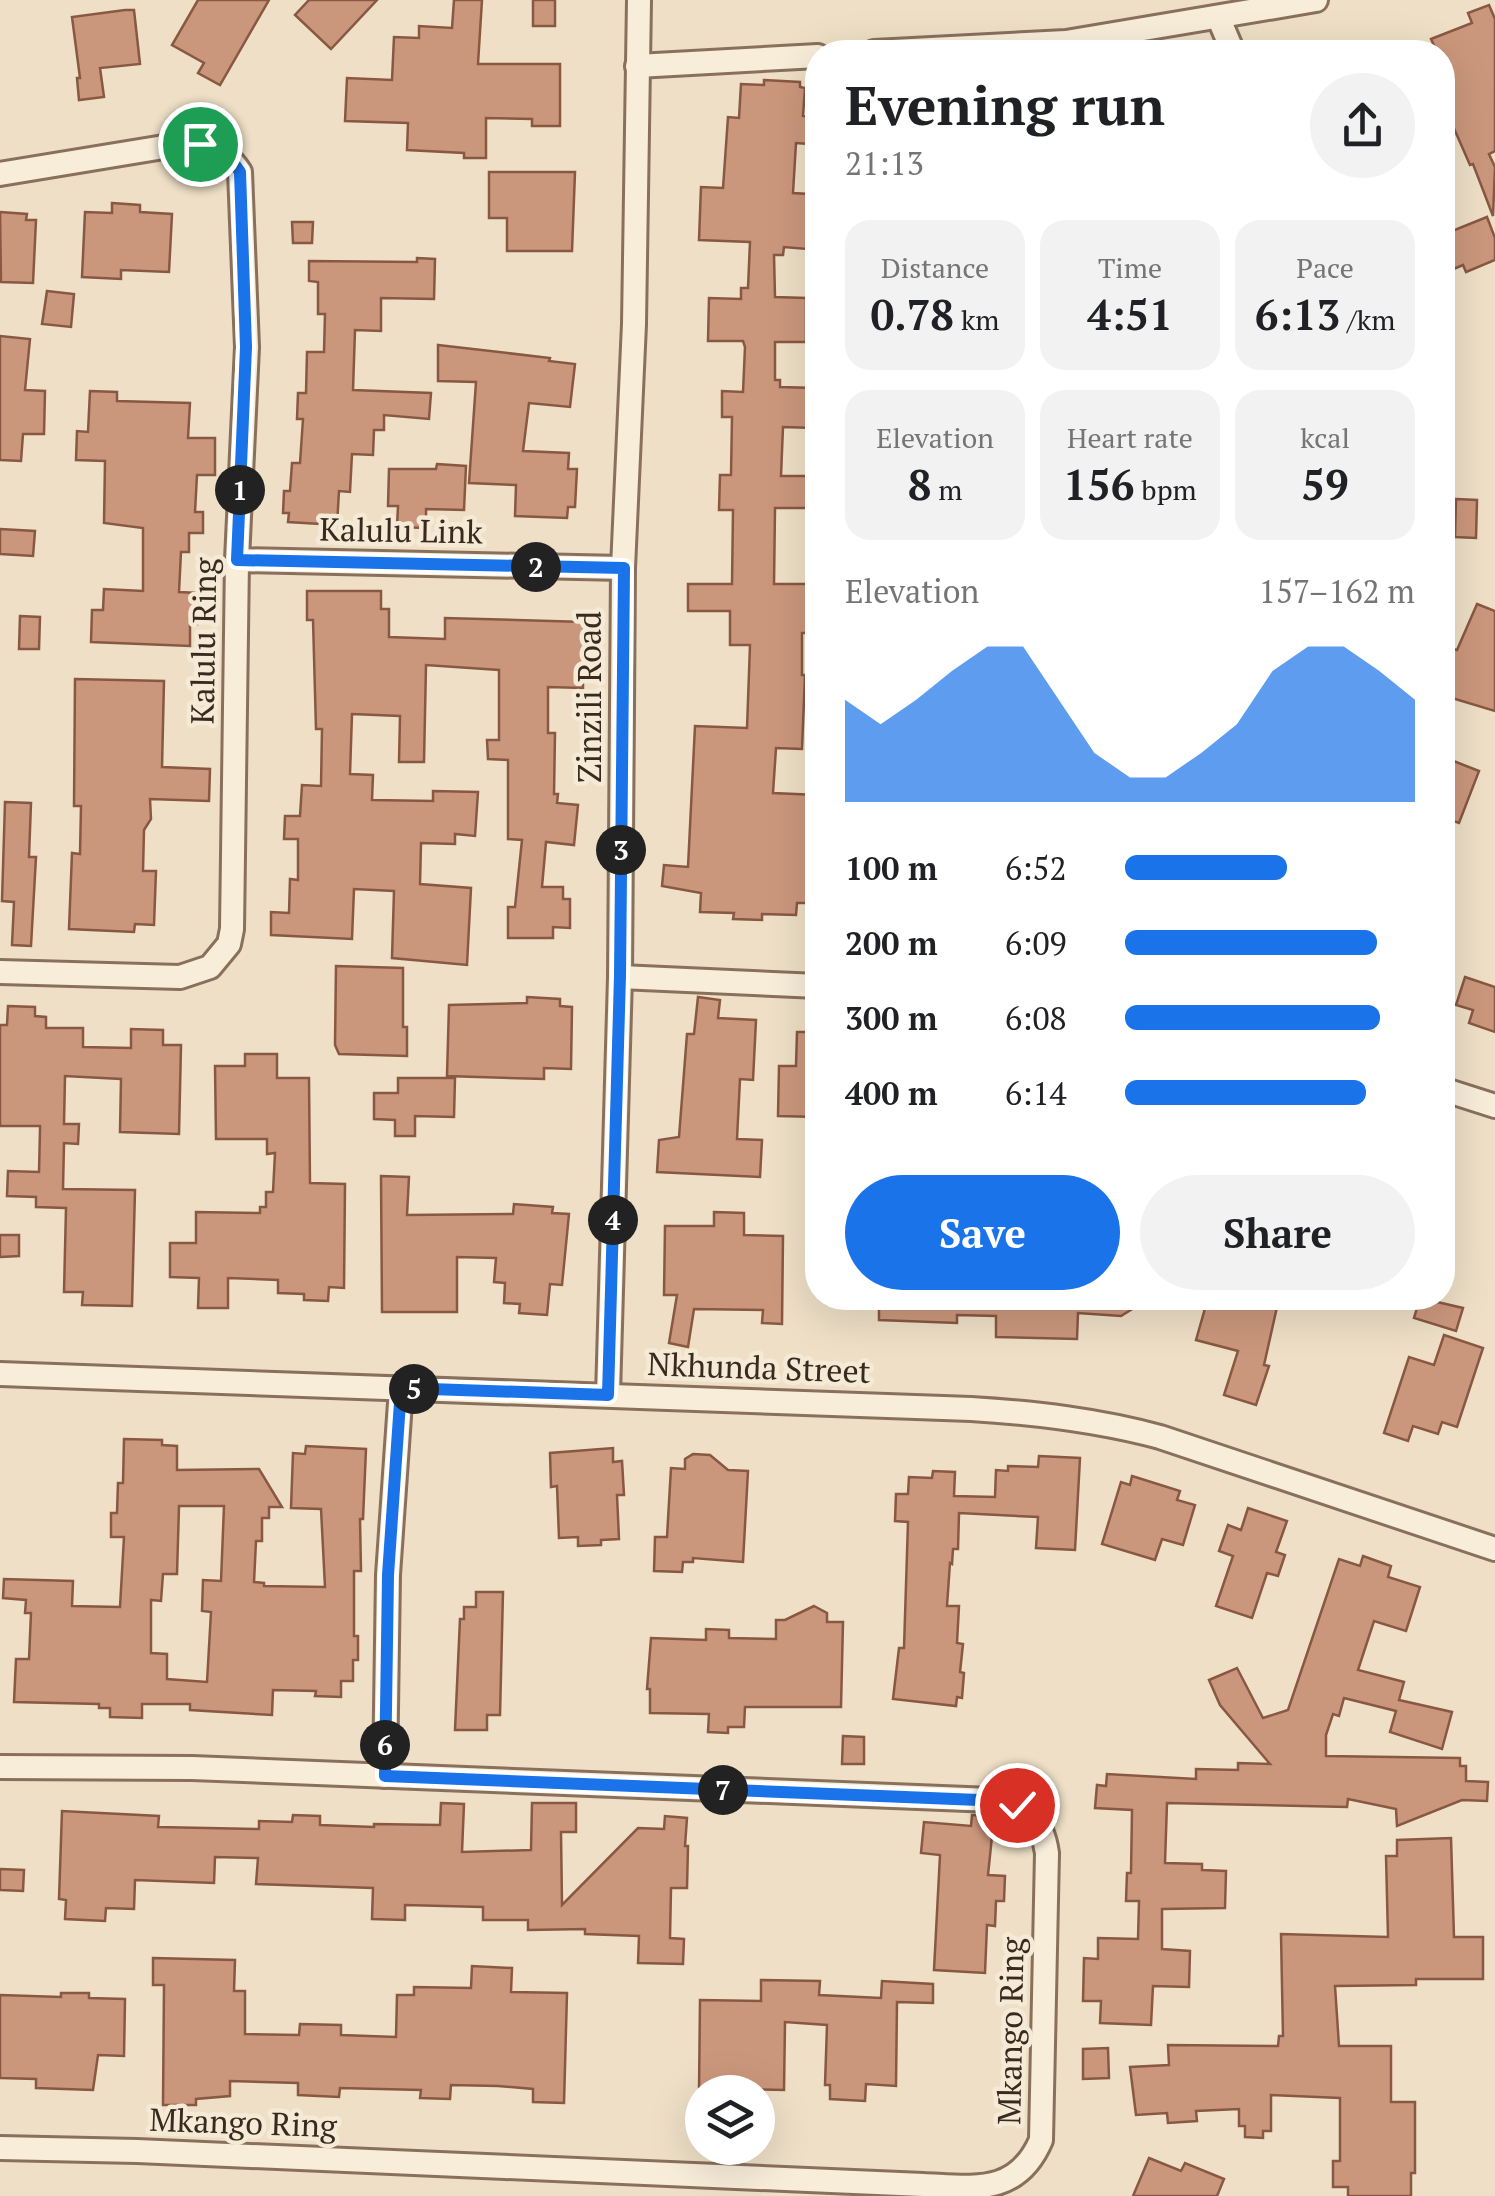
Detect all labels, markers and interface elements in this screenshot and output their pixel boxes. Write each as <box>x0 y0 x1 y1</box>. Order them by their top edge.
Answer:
text: Evening run <box>845 68 1165 141</box>
button: share <box>1310 73 1415 178</box>
pin <box>158 102 243 187</box>
icon: arrive <box>173 117 228 172</box>
text: 21:13 <box>845 142 924 184</box>
text: Distance <box>881 249 989 286</box>
text: Time <box>1098 249 1162 286</box>
text: Pace <box>1296 249 1354 286</box>
text: 0.78 <box>870 286 954 342</box>
text: 4:51 <box>1087 286 1173 342</box>
text: 6:13 <box>1255 286 1340 342</box>
text: km <box>954 301 1000 338</box>
text: /km <box>1340 301 1395 338</box>
text: Elevation <box>876 419 994 456</box>
text: Heart rate <box>1067 419 1193 456</box>
text: kcal <box>1300 419 1350 456</box>
text: 8 <box>908 456 931 512</box>
text: 156 <box>1063 456 1135 512</box>
text: 59 <box>1301 456 1349 512</box>
pin: 1 <box>215 465 265 515</box>
text: 1 <box>232 471 248 508</box>
text: m <box>931 471 962 508</box>
text: bpm <box>1135 471 1197 508</box>
street label: Kalulu Link <box>319 508 484 552</box>
pin: 2 <box>511 542 561 592</box>
text: 2 <box>528 548 544 585</box>
street label: Kalulu Ring <box>181 556 225 725</box>
text: Elevation <box>845 570 979 612</box>
text: 157–162 m <box>1259 570 1415 612</box>
street label: Zinzili Road <box>568 611 610 783</box>
pin: 3 <box>596 825 646 875</box>
text: 3 <box>613 831 629 868</box>
text: 100 m <box>845 847 937 889</box>
text: 6:52 <box>1005 847 1067 889</box>
text: 200 m <box>845 922 937 964</box>
text: 6:09 <box>1005 922 1067 964</box>
text: 300 m <box>845 997 937 1039</box>
text: 6:08 <box>1005 997 1067 1039</box>
text: 400 m <box>845 1072 937 1114</box>
text: 6:14 <box>1005 1072 1067 1114</box>
button: Save <box>845 1175 1120 1290</box>
button: Share <box>1140 1175 1415 1290</box>
pin: 4 <box>588 1195 638 1245</box>
text: 4 <box>605 1201 621 1238</box>
street label: Nkhunda Street <box>647 1342 871 1392</box>
pin: 5 <box>389 1364 439 1414</box>
text: 5 <box>406 1370 422 1407</box>
pin: 6 <box>360 1720 410 1770</box>
text: 6 <box>377 1726 393 1763</box>
pin <box>975 1763 1060 1848</box>
pin: 7 <box>698 1765 748 1815</box>
text: 7 <box>715 1771 731 1808</box>
icon: check <box>990 1778 1045 1833</box>
street label: Mkango Ring <box>987 1936 1033 2125</box>
map controls <box>685 2075 775 2165</box>
button: layers <box>685 2075 775 2165</box>
street label: Mkango Ring <box>149 2098 339 2146</box>

